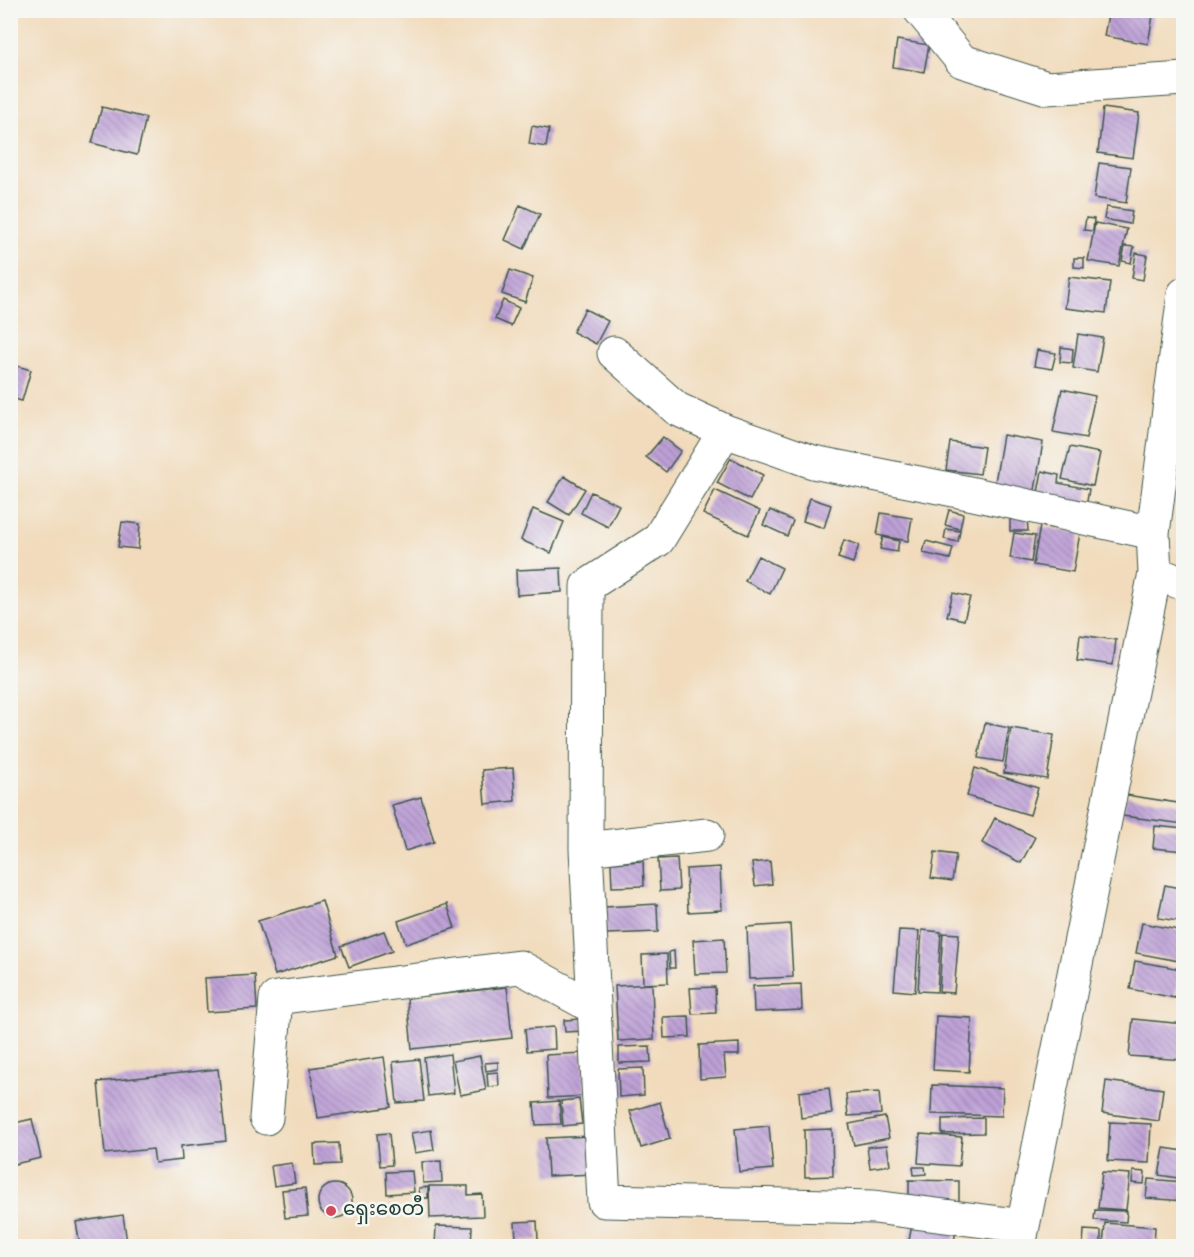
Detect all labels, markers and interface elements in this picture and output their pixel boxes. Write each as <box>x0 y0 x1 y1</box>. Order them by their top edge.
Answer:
place label: ရှေးစေတီ <box>343 1194 424 1225</box>
marker: ရှေးစေတီ <box>324 1204 338 1218</box>

